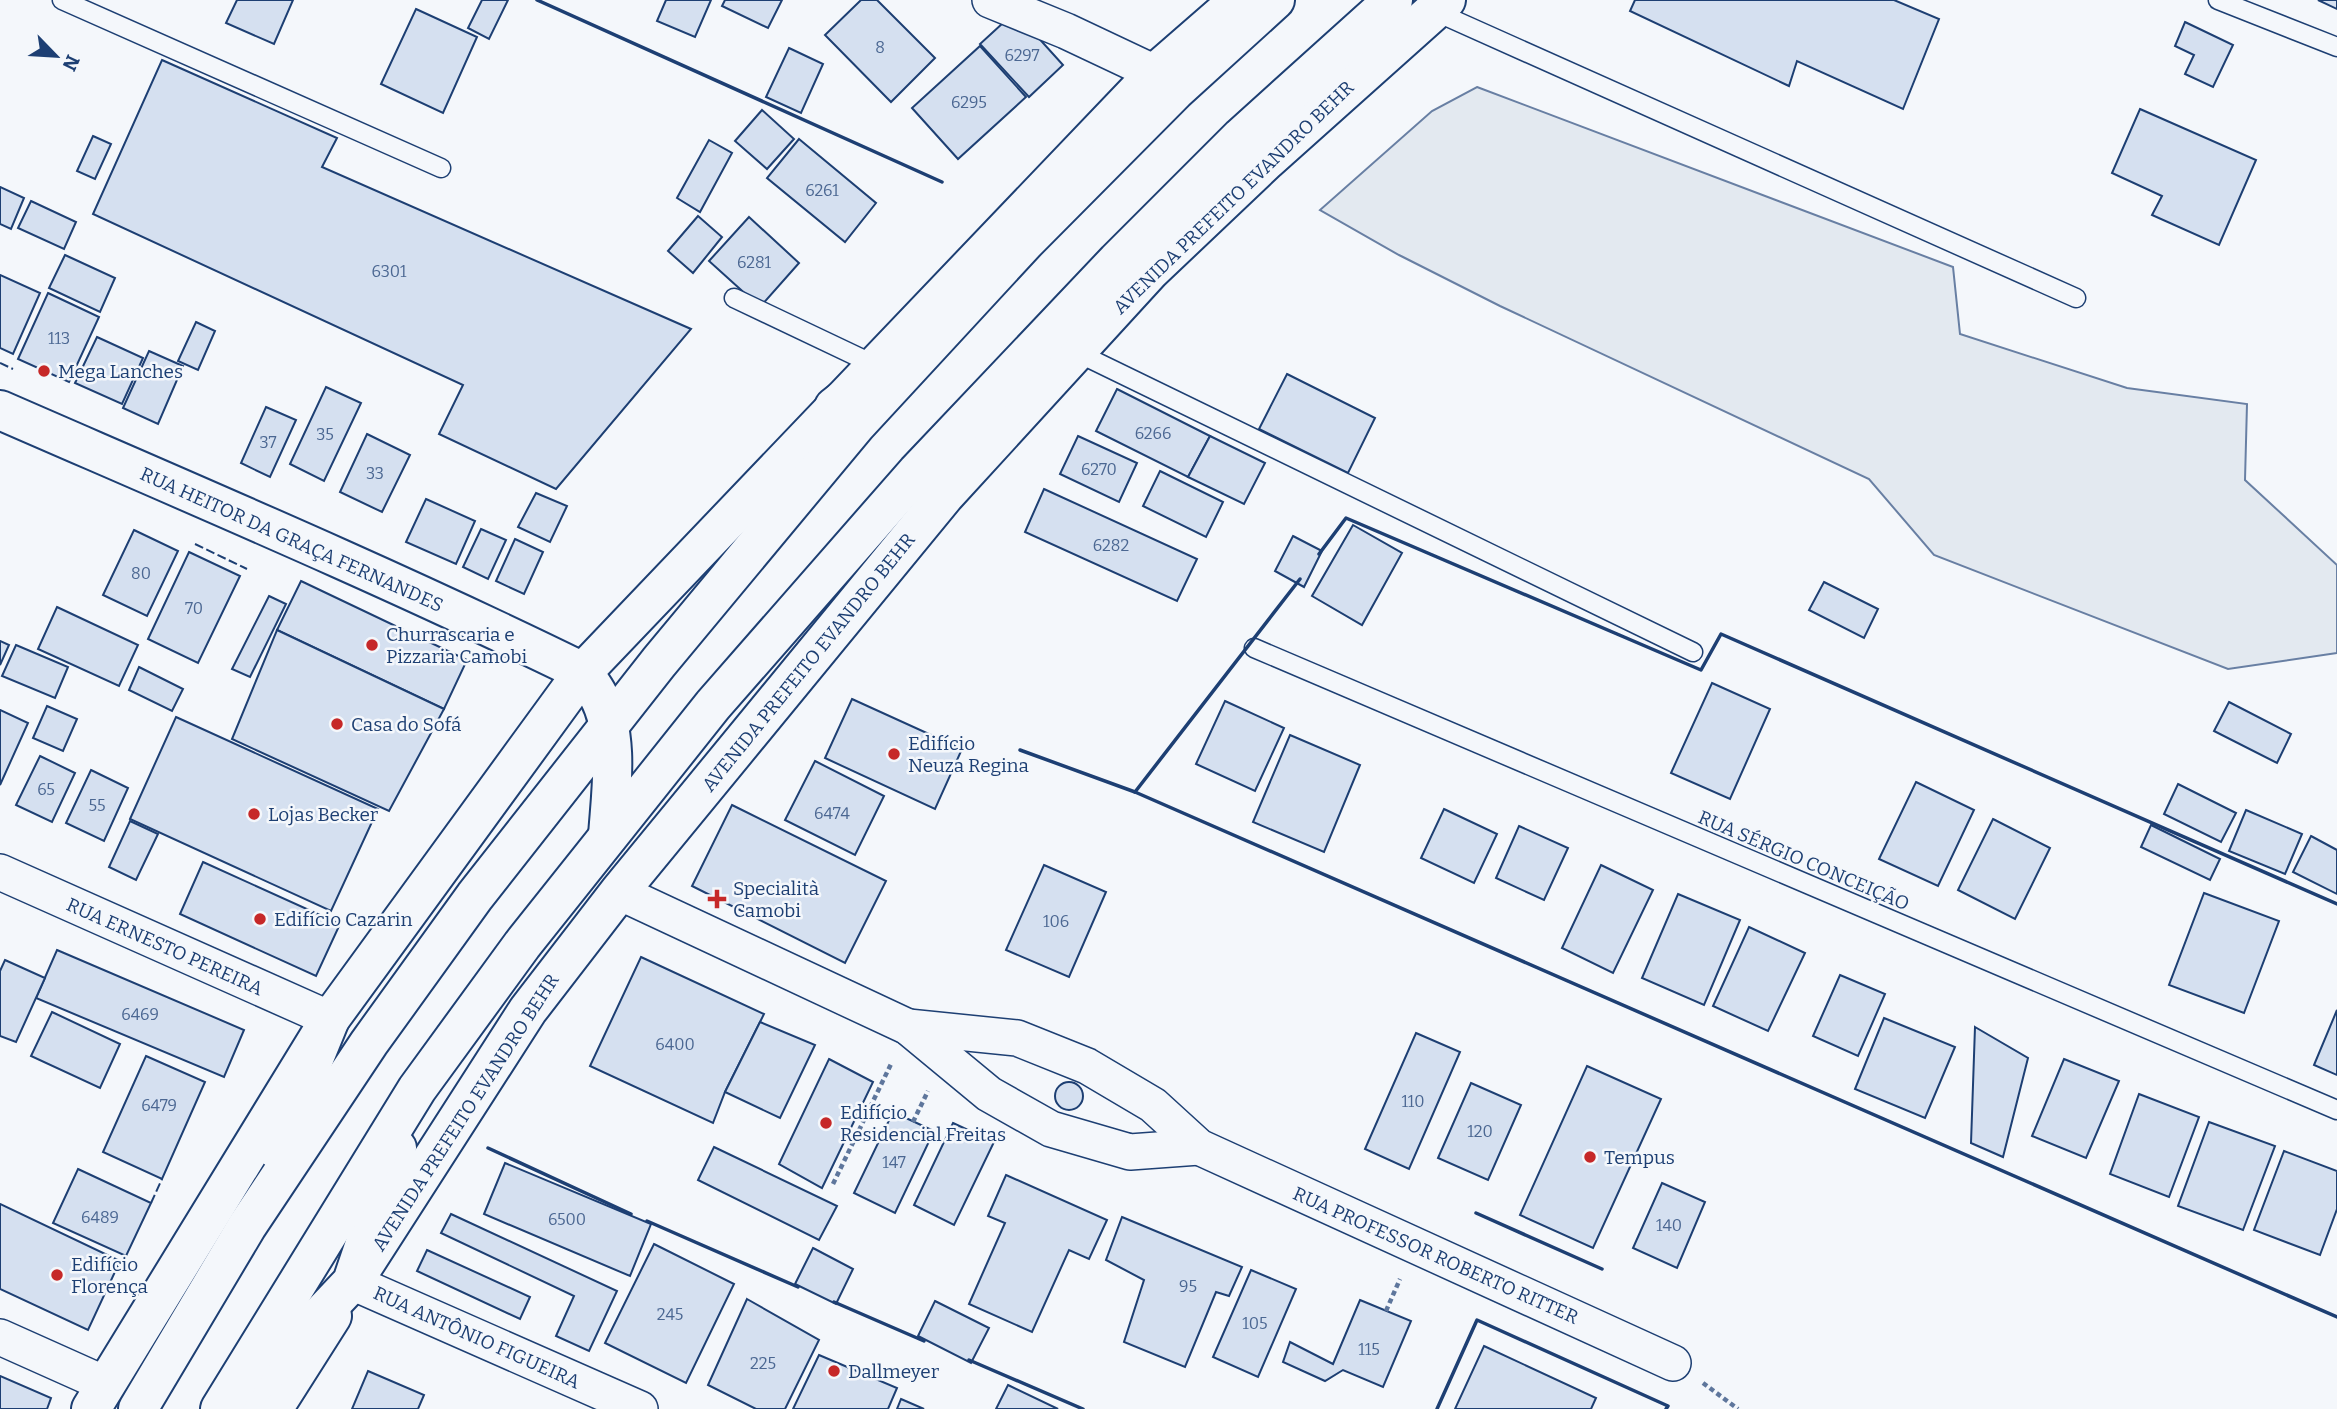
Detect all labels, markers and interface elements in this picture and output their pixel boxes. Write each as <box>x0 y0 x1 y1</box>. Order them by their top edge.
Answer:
north arrow <box>21 21 91 91</box>
house number: 8 <box>875 38 885 57</box>
house number: 6297 <box>1004 46 1040 65</box>
text: N <box>57 51 84 75</box>
street label: AVENIDA PREFEITO EVANDRO BEHR <box>1108 76 1359 319</box>
house number: 6295 <box>951 93 987 112</box>
house number: 6261 <box>805 181 839 200</box>
house number: 6281 <box>737 253 772 272</box>
house number: 6301 <box>372 262 407 281</box>
house number: 113 <box>48 329 70 348</box>
place label: Mega Lanches <box>58 360 183 383</box>
marker: Mega Lanches <box>36 363 52 379</box>
house number: 6266 <box>1135 424 1171 443</box>
house number: 35 <box>316 425 334 444</box>
house number: 37 <box>259 433 277 452</box>
house number: 6270 <box>1081 460 1117 479</box>
street label: RUA HEITOR DA GRAÇA FERNANDES <box>137 462 447 617</box>
house number: 33 <box>366 464 384 483</box>
street label: AVENIDA PREFEITO EVANDRO BEHR <box>697 528 920 796</box>
house number: 6282 <box>1093 536 1129 555</box>
house number: 80 <box>131 564 151 583</box>
house number: 70 <box>185 599 203 618</box>
place label: Churrascaria e Pizzaria Camobi <box>386 623 528 668</box>
marker: Churrascaria e Pizzaria Camobi <box>364 637 380 653</box>
place label: Casa do Sofá <box>351 713 462 736</box>
marker: Casa do Sofá <box>329 716 345 732</box>
place label: Edifício Neuza Regina <box>908 732 1030 777</box>
marker: Edifício Neuza Regina <box>886 746 902 762</box>
house number: 65 <box>37 780 55 799</box>
house number: 55 <box>88 796 106 815</box>
place label: Lojas Becker <box>268 803 379 826</box>
house number: 6474 <box>814 804 851 823</box>
marker: Lojas Becker <box>246 806 262 822</box>
street label: RUA SÉRGIO CONCEIÇÃO <box>1695 806 1913 915</box>
place label: Specialità Camobi <box>733 877 820 922</box>
marker: Specialità Camobi <box>707 889 727 909</box>
street label: RUA ERNESTO PEREIRA <box>63 893 267 1000</box>
place label: Edifício Cazarin <box>274 908 413 931</box>
marker: Edifício Cazarin <box>252 911 268 927</box>
house number: 106 <box>1043 912 1069 931</box>
street label: AVENIDA PREFEITO EVANDRO BEHR <box>367 969 564 1255</box>
house number: 6469 <box>121 1005 159 1024</box>
house number: 6400 <box>655 1035 695 1054</box>
house number: 110 <box>1401 1092 1425 1111</box>
house number: 6479 <box>141 1096 177 1115</box>
place label: Edifício Residencial Freitas <box>840 1101 1006 1146</box>
marker: Edifício Residencial Freitas <box>818 1115 834 1131</box>
house number: 120 <box>1467 1122 1493 1141</box>
place label: Tempus <box>1604 1146 1675 1169</box>
marker: Tempus <box>1582 1149 1598 1165</box>
house number: 147 <box>882 1153 906 1172</box>
street label: RUA PROFESSOR ROBERTO RITTER <box>1289 1182 1583 1329</box>
house number: 6489 <box>81 1208 119 1227</box>
house number: 6500 <box>548 1210 586 1229</box>
house number: 140 <box>1656 1216 1682 1235</box>
place label: Edifício Florença <box>71 1253 149 1298</box>
marker: Edifício Florença <box>49 1267 65 1283</box>
house number: 95 <box>1179 1277 1197 1296</box>
street label: RUA ANTÔNIO FIGUEIRA <box>370 1281 584 1394</box>
house number: 245 <box>657 1305 683 1324</box>
house number: 105 <box>1242 1314 1268 1333</box>
house number: 115 <box>1358 1340 1380 1359</box>
house number: 225 <box>750 1354 776 1373</box>
place label: Dallmeyer <box>848 1360 940 1383</box>
marker: Dallmeyer <box>826 1363 842 1379</box>

